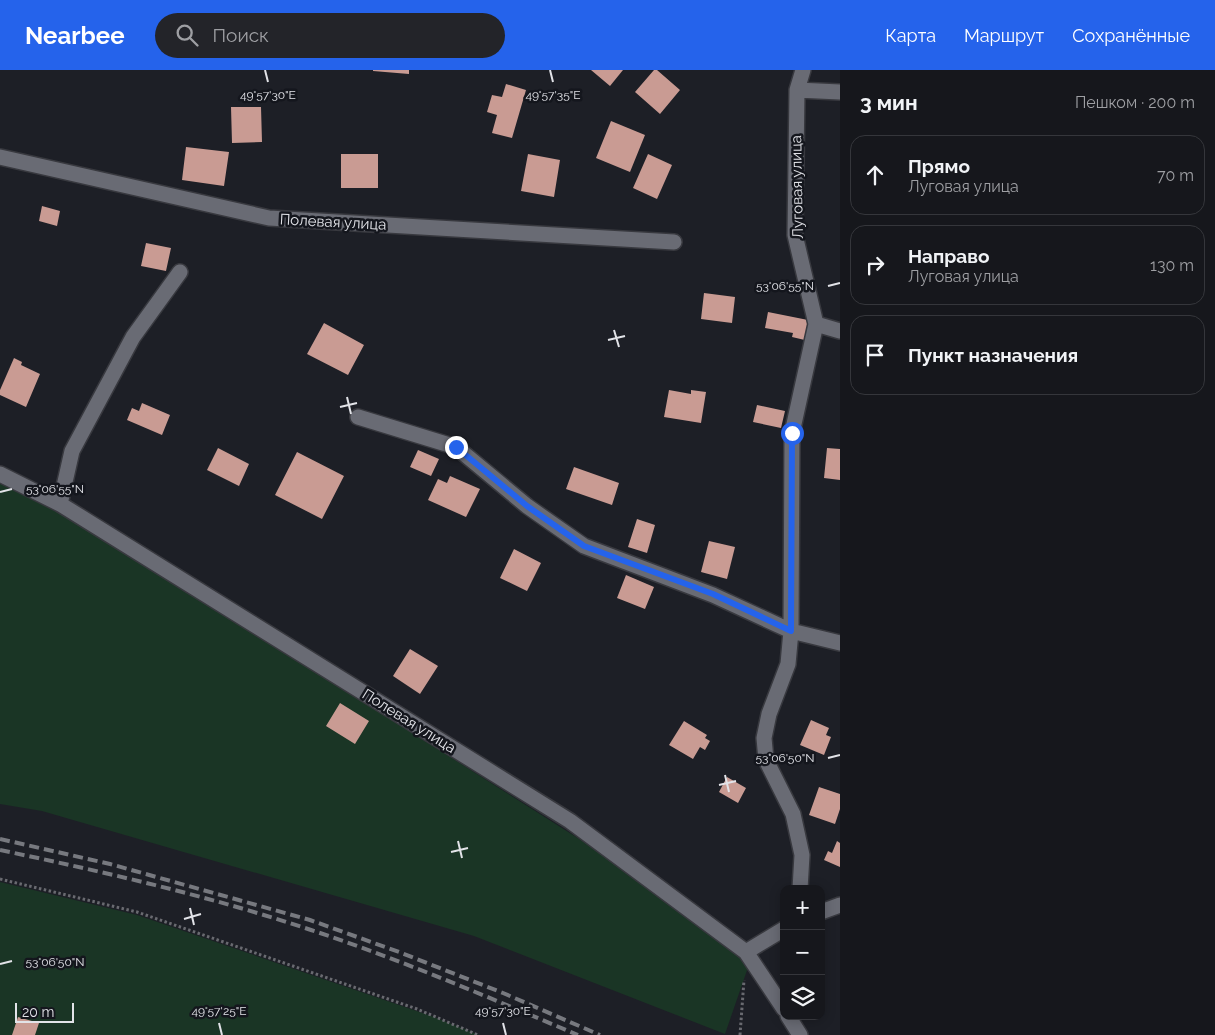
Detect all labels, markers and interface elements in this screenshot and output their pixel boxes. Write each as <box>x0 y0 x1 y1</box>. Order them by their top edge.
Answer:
search box <box>155 13 505 58</box>
text: Nearbee <box>25 21 125 50</box>
icon: search <box>173 21 201 49</box>
text: Поиск <box>213 24 269 46</box>
text: Карта <box>885 25 936 46</box>
text: Маршрут <box>964 25 1044 46</box>
text: Сохранённые <box>1072 25 1190 46</box>
text: 49°57'30"E <box>240 88 296 102</box>
text: 49°57'35"E <box>525 88 581 102</box>
text: 3 мин <box>860 90 918 115</box>
text: Пешком · 200 m <box>1075 93 1195 112</box>
street label: Луговая улица <box>787 135 807 239</box>
text: Прямо <box>908 155 970 177</box>
icon: ahead <box>861 161 889 189</box>
text: 70 m <box>1157 166 1194 185</box>
text: Луговая улица <box>908 177 1019 196</box>
street label: Полевая улица <box>279 210 387 234</box>
text: Направо <box>908 245 989 267</box>
icon: right <box>861 251 889 279</box>
text: 130 m <box>1150 256 1194 275</box>
text: Луговая улица <box>908 267 1019 286</box>
text: 53°06'55"N <box>756 279 814 293</box>
icon: arrive <box>861 341 889 369</box>
text: Пункт назначения <box>908 344 1078 366</box>
route start <box>781 422 804 445</box>
route end <box>445 436 468 459</box>
text: 53°06'55"N <box>26 482 84 496</box>
street label: Полевая улица <box>359 685 459 757</box>
text: 53°06'50"N <box>756 751 814 765</box>
map controls <box>780 885 825 1020</box>
button: + <box>780 885 825 930</box>
button: − <box>780 930 825 975</box>
text: 53°06'50"N <box>26 955 84 969</box>
button: layers <box>780 975 825 1020</box>
scale bar <box>15 1000 74 1023</box>
text: 20 m <box>22 1004 54 1020</box>
text: 49°57'25"E <box>191 1004 247 1018</box>
text: 49°57'30"E <box>475 1004 531 1018</box>

